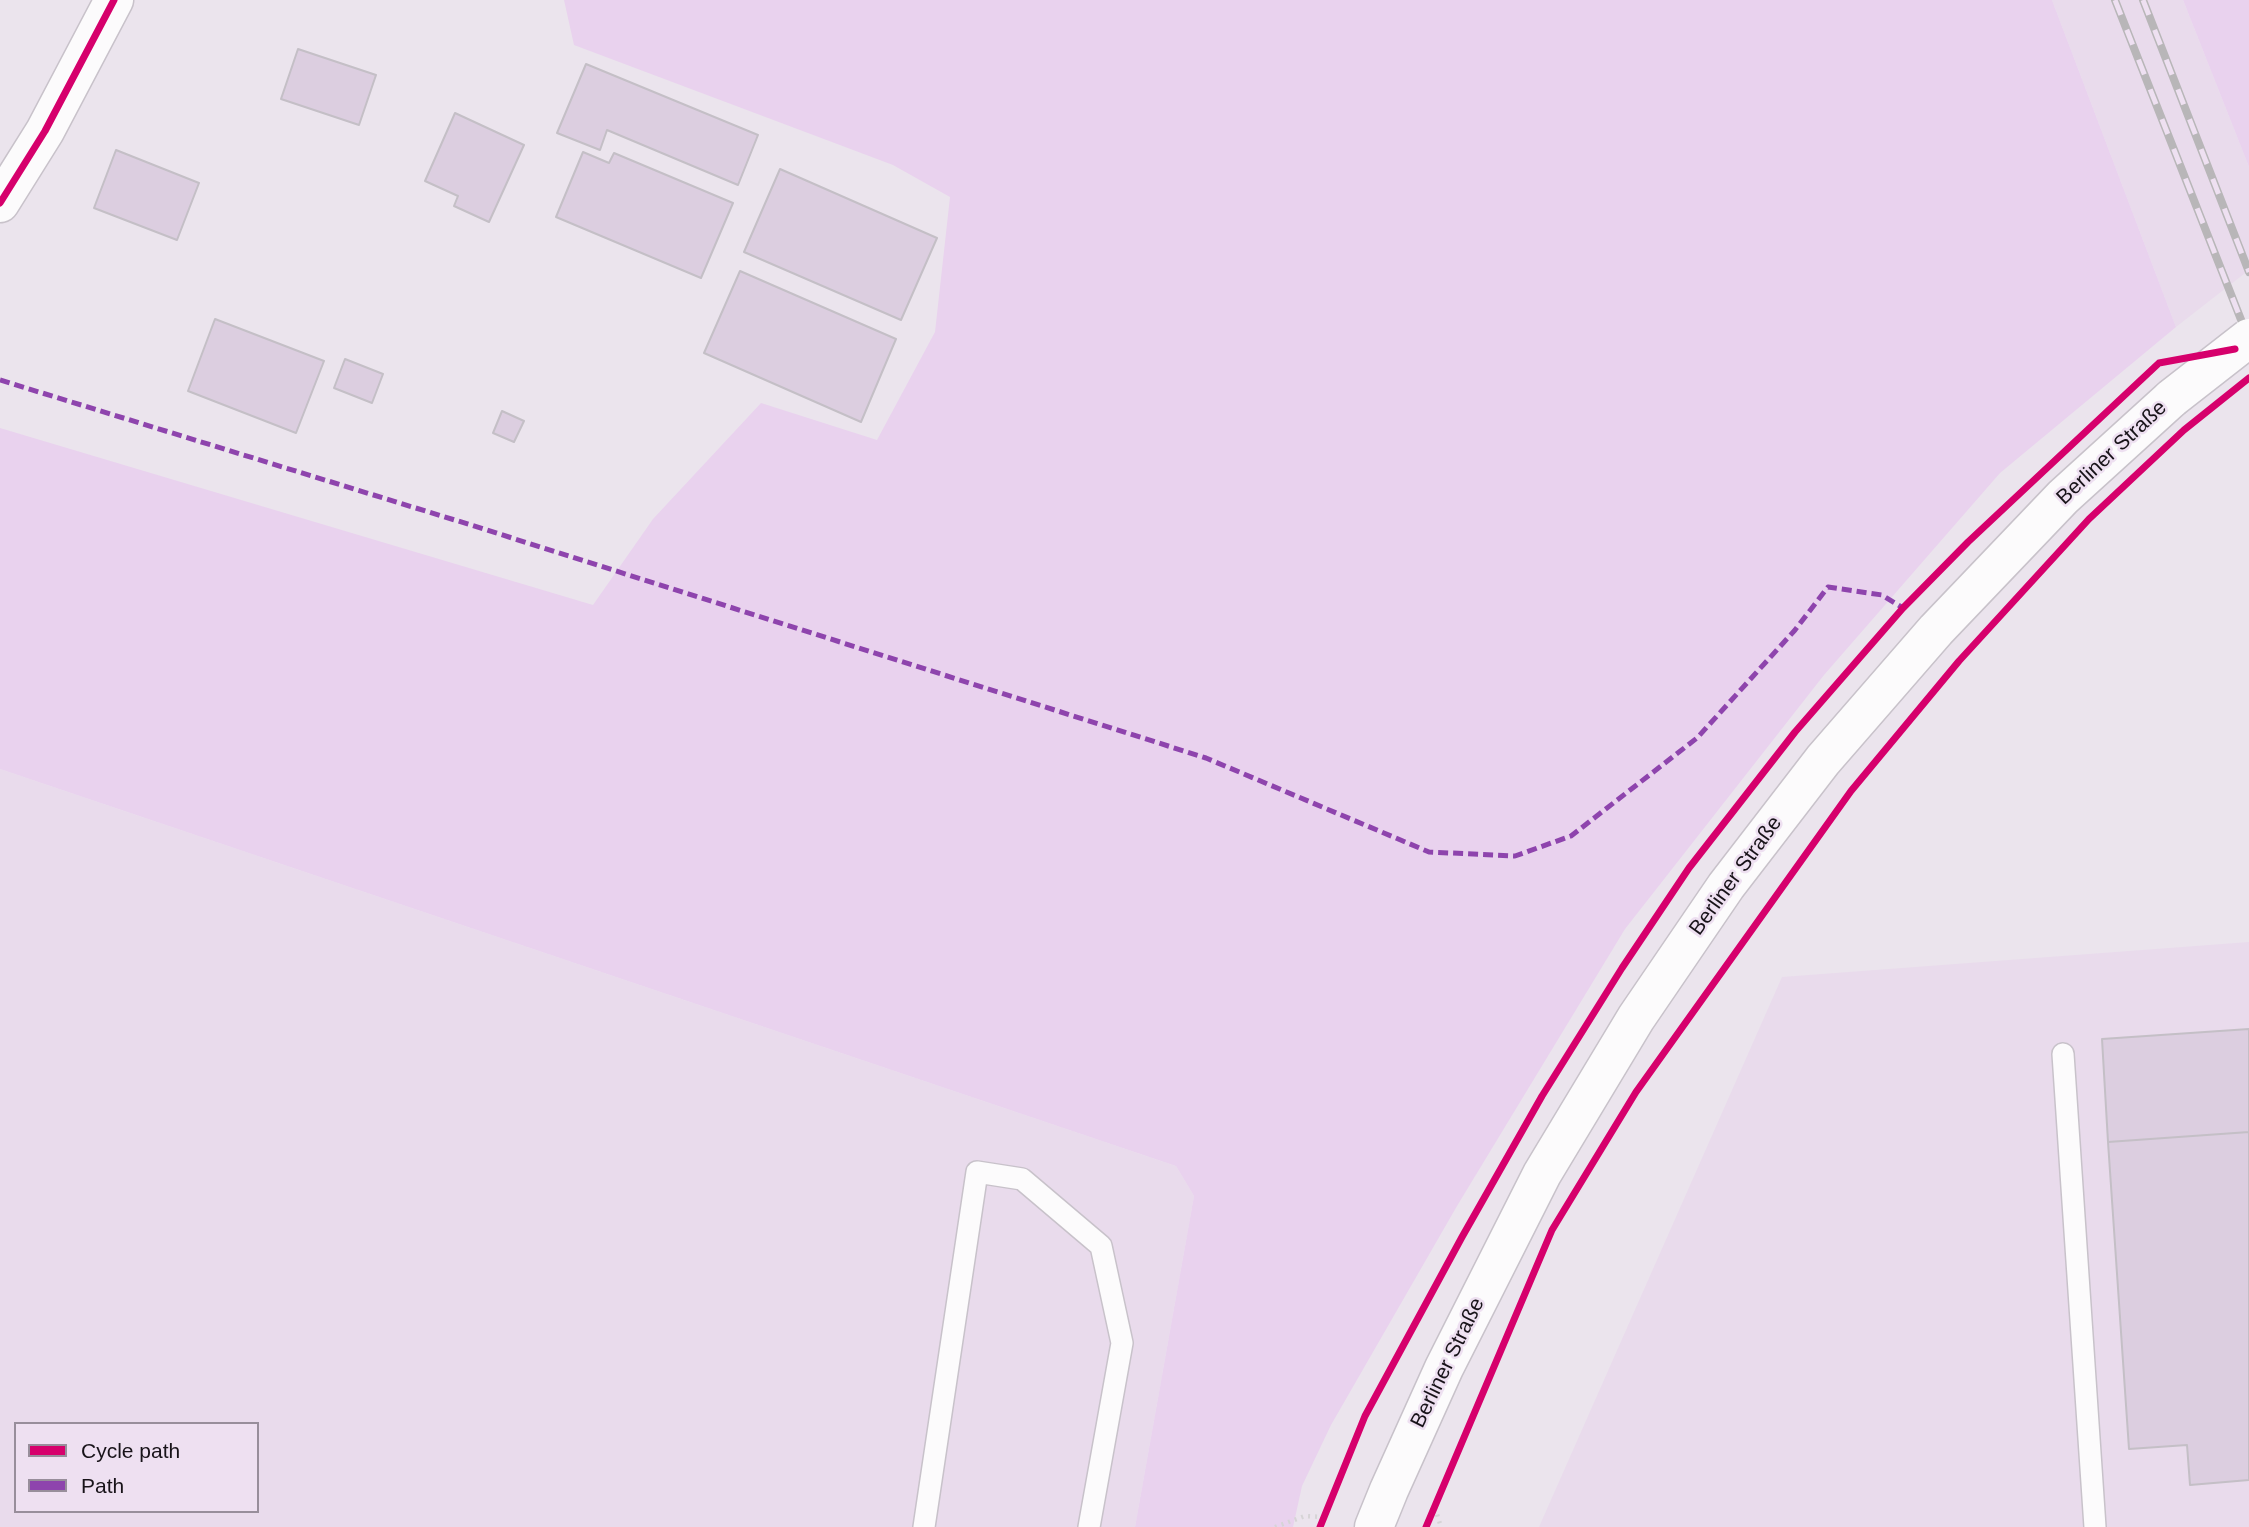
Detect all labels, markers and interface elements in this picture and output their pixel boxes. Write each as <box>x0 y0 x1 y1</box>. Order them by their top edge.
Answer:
street label: Berliner Straße <box>2052 396 2172 510</box>
street label: Berliner Straße <box>1684 811 1788 941</box>
street label: Berliner Straße <box>1406 1294 1490 1432</box>
legend <box>14 1422 259 1513</box>
text: Cycle path <box>81 1439 180 1462</box>
text: Path <box>81 1474 124 1497</box>

